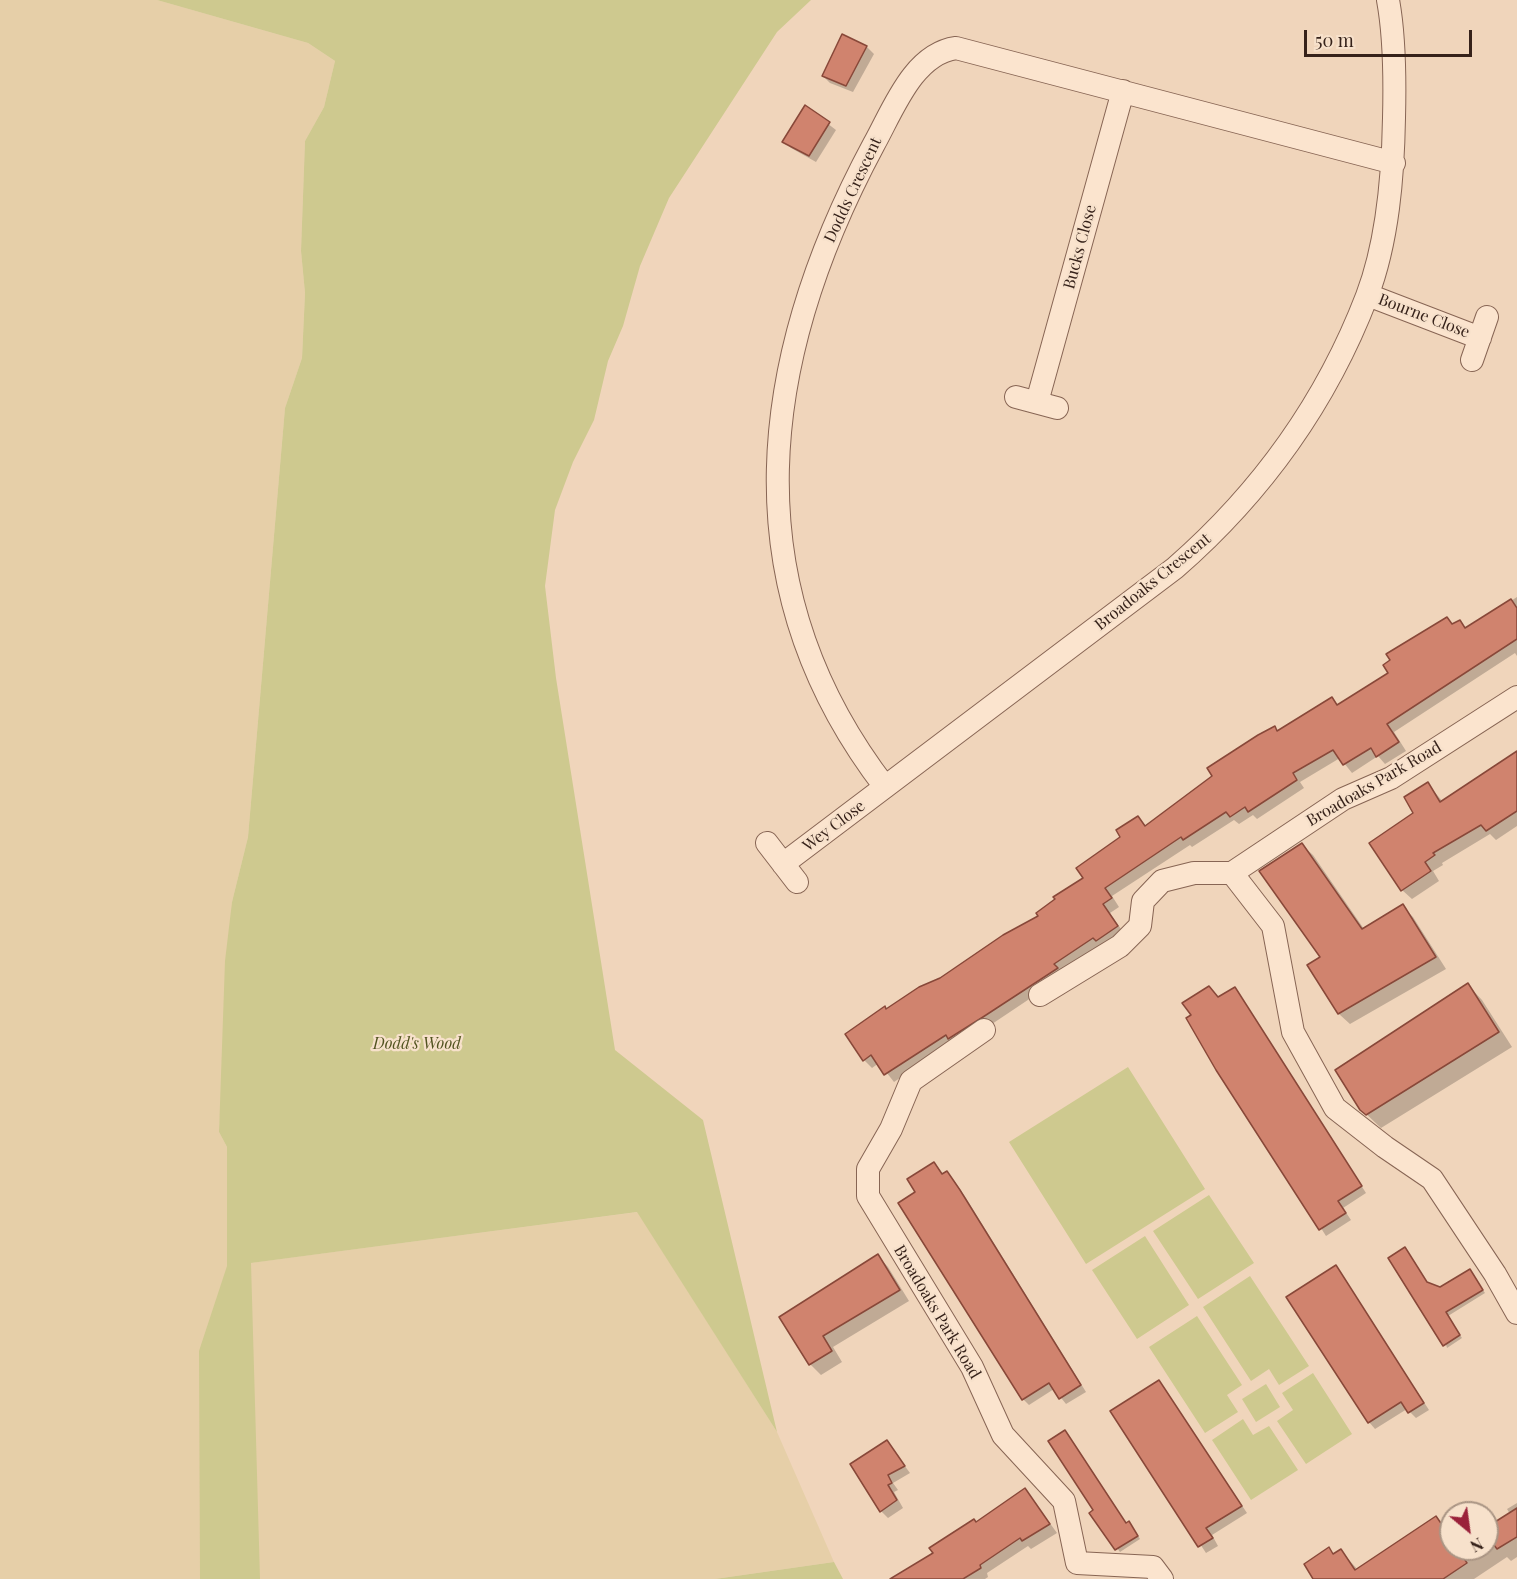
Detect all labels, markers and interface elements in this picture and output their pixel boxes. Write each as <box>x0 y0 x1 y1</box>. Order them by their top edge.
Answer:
scale bar <box>1307 18 1475 56</box>
text: 50 m <box>1315 28 1354 52</box>
street label: Dodds Crescent <box>820 134 886 246</box>
street label: Bucks Close <box>1060 203 1100 291</box>
street label: Bourne Close <box>1376 290 1472 342</box>
street label: Broadoaks Crescent <box>1091 529 1215 635</box>
street label: Broadoaks Park Road <box>1303 738 1445 830</box>
street label: Wey Close <box>799 796 869 856</box>
park label: Dodd's Wood <box>373 1034 461 1054</box>
street label: Broadoaks Park Road <box>889 1242 985 1382</box>
north arrow <box>1439 1501 1499 1561</box>
text: N <box>1467 1533 1487 1557</box>

